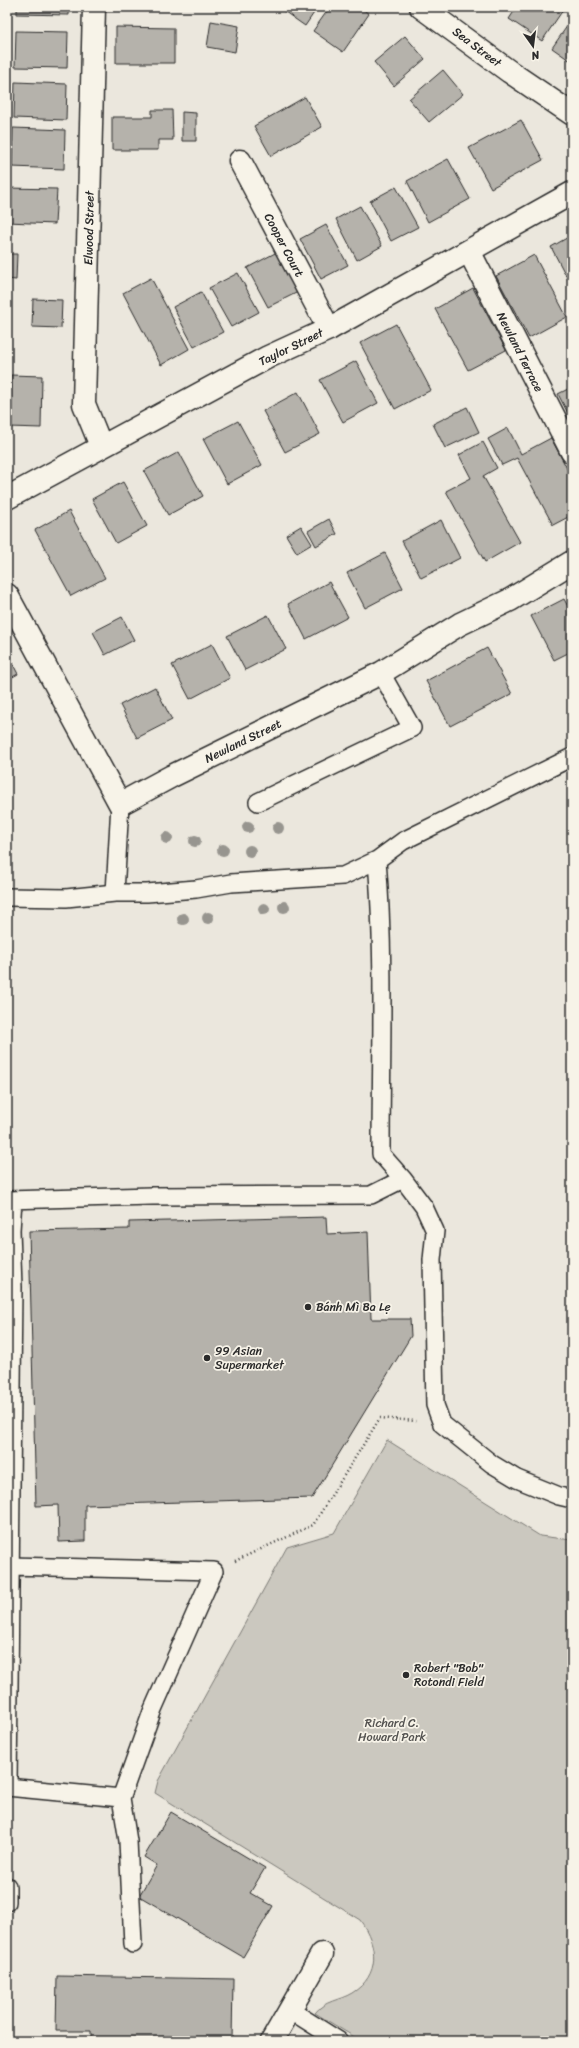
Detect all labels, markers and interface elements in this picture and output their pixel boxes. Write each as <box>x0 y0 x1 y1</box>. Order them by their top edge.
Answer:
street label: Sea Street <box>447 21 507 74</box>
north arrow <box>513 26 553 66</box>
text: N <box>529 45 542 65</box>
street label: Elwood Street <box>77 189 101 265</box>
street label: Cooper Court <box>258 209 310 281</box>
street label: Newland Terrace <box>490 308 550 396</box>
street label: Taylor Street <box>255 321 328 372</box>
street label: Newland Street <box>201 713 285 769</box>
place label: Bánh Mì Ba Lẹ <box>316 1296 391 1318</box>
marker: Bánh Mì Ba Lẹ <box>303 1302 313 1312</box>
place label: 99 Asian Supermarket <box>215 1340 285 1376</box>
marker: 99 Asian Supermarket <box>202 1353 212 1363</box>
place label: Robert "Bob" Rotondi Field <box>414 1657 484 1693</box>
marker: Robert "Bob" Rotondi Field <box>401 1670 411 1680</box>
park label: Richard C. Howard Park <box>358 1712 427 1748</box>

